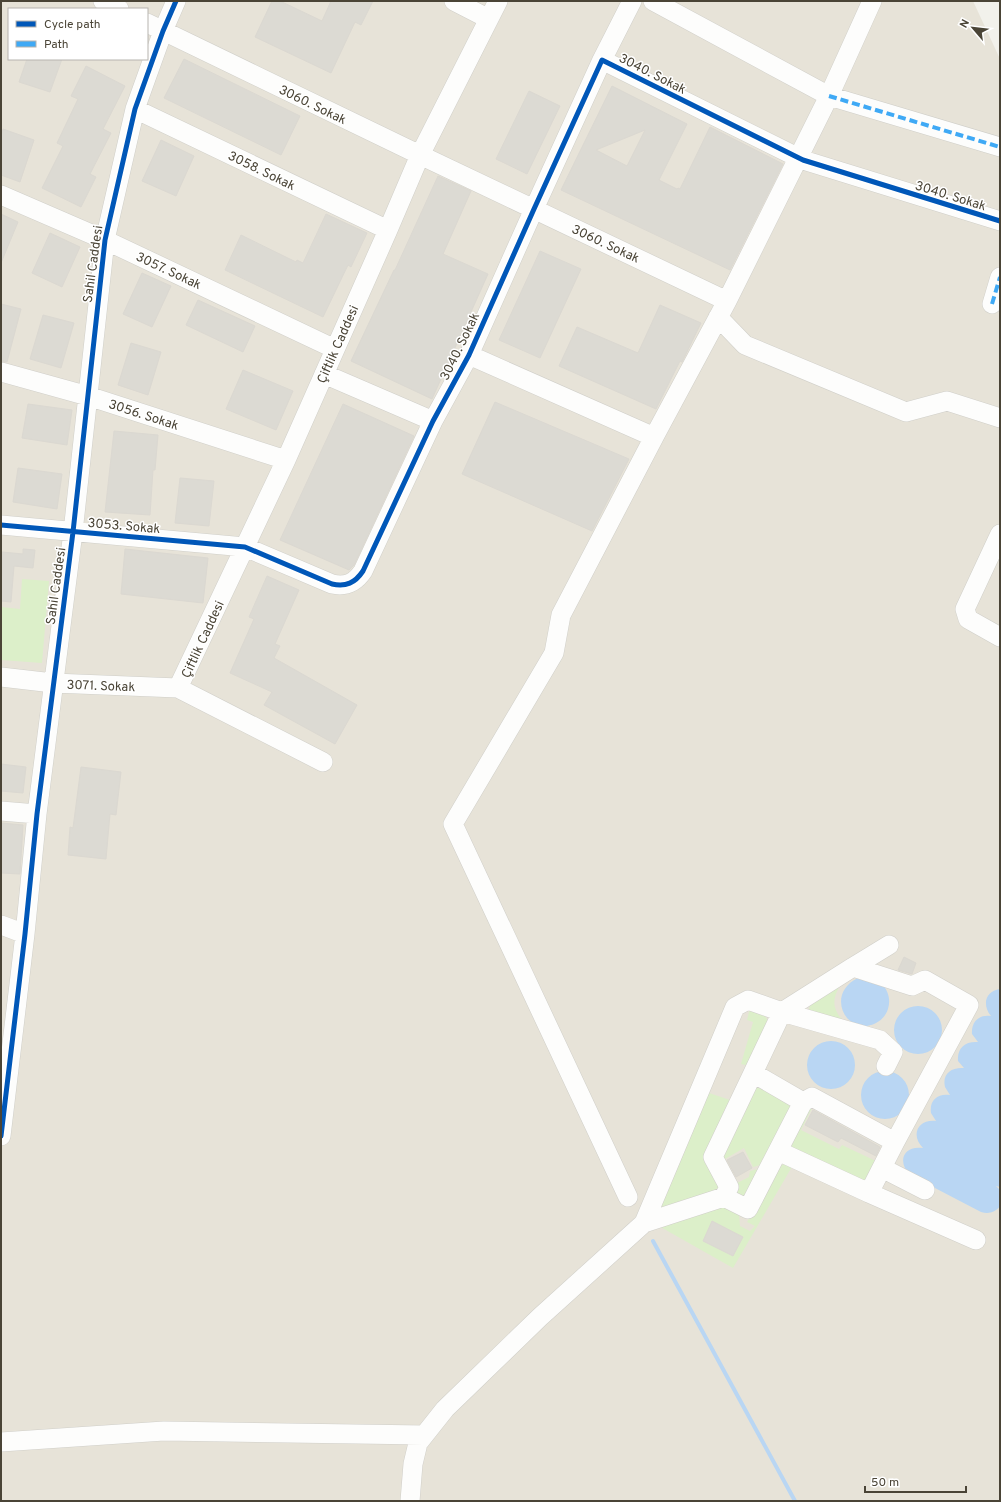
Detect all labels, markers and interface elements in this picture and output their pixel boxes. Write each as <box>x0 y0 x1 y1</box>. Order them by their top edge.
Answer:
legend <box>8 8 148 60</box>
north arrow <box>953 8 993 48</box>
text: Cycle path <box>44 17 101 33</box>
text: N <box>957 17 973 31</box>
text: Path <box>44 37 69 53</box>
street label: 3040. Sokak <box>616 51 689 99</box>
street label: 3060. Sokak <box>276 83 349 129</box>
street label: 3058. Sokak <box>225 149 298 195</box>
street label: 3040. Sokak <box>913 179 988 215</box>
street label: 3060. Sokak <box>569 222 642 268</box>
street label: Sahil Caddesi <box>81 225 107 304</box>
street label: 3057. Sokak <box>133 250 204 294</box>
street label: Çiftlik Caddesi <box>314 303 363 386</box>
street label: 3040. Sokak <box>437 310 484 383</box>
street label: 3056. Sokak <box>106 397 181 435</box>
street label: 3053. Sokak <box>87 516 161 538</box>
street label: Sahil Caddesi <box>44 547 70 626</box>
street label: Çiftlik Caddesi <box>179 598 229 681</box>
street label: 3071. Sokak <box>66 678 136 696</box>
scale bar <box>865 1468 966 1494</box>
text: 50 m <box>871 1475 899 1491</box>

